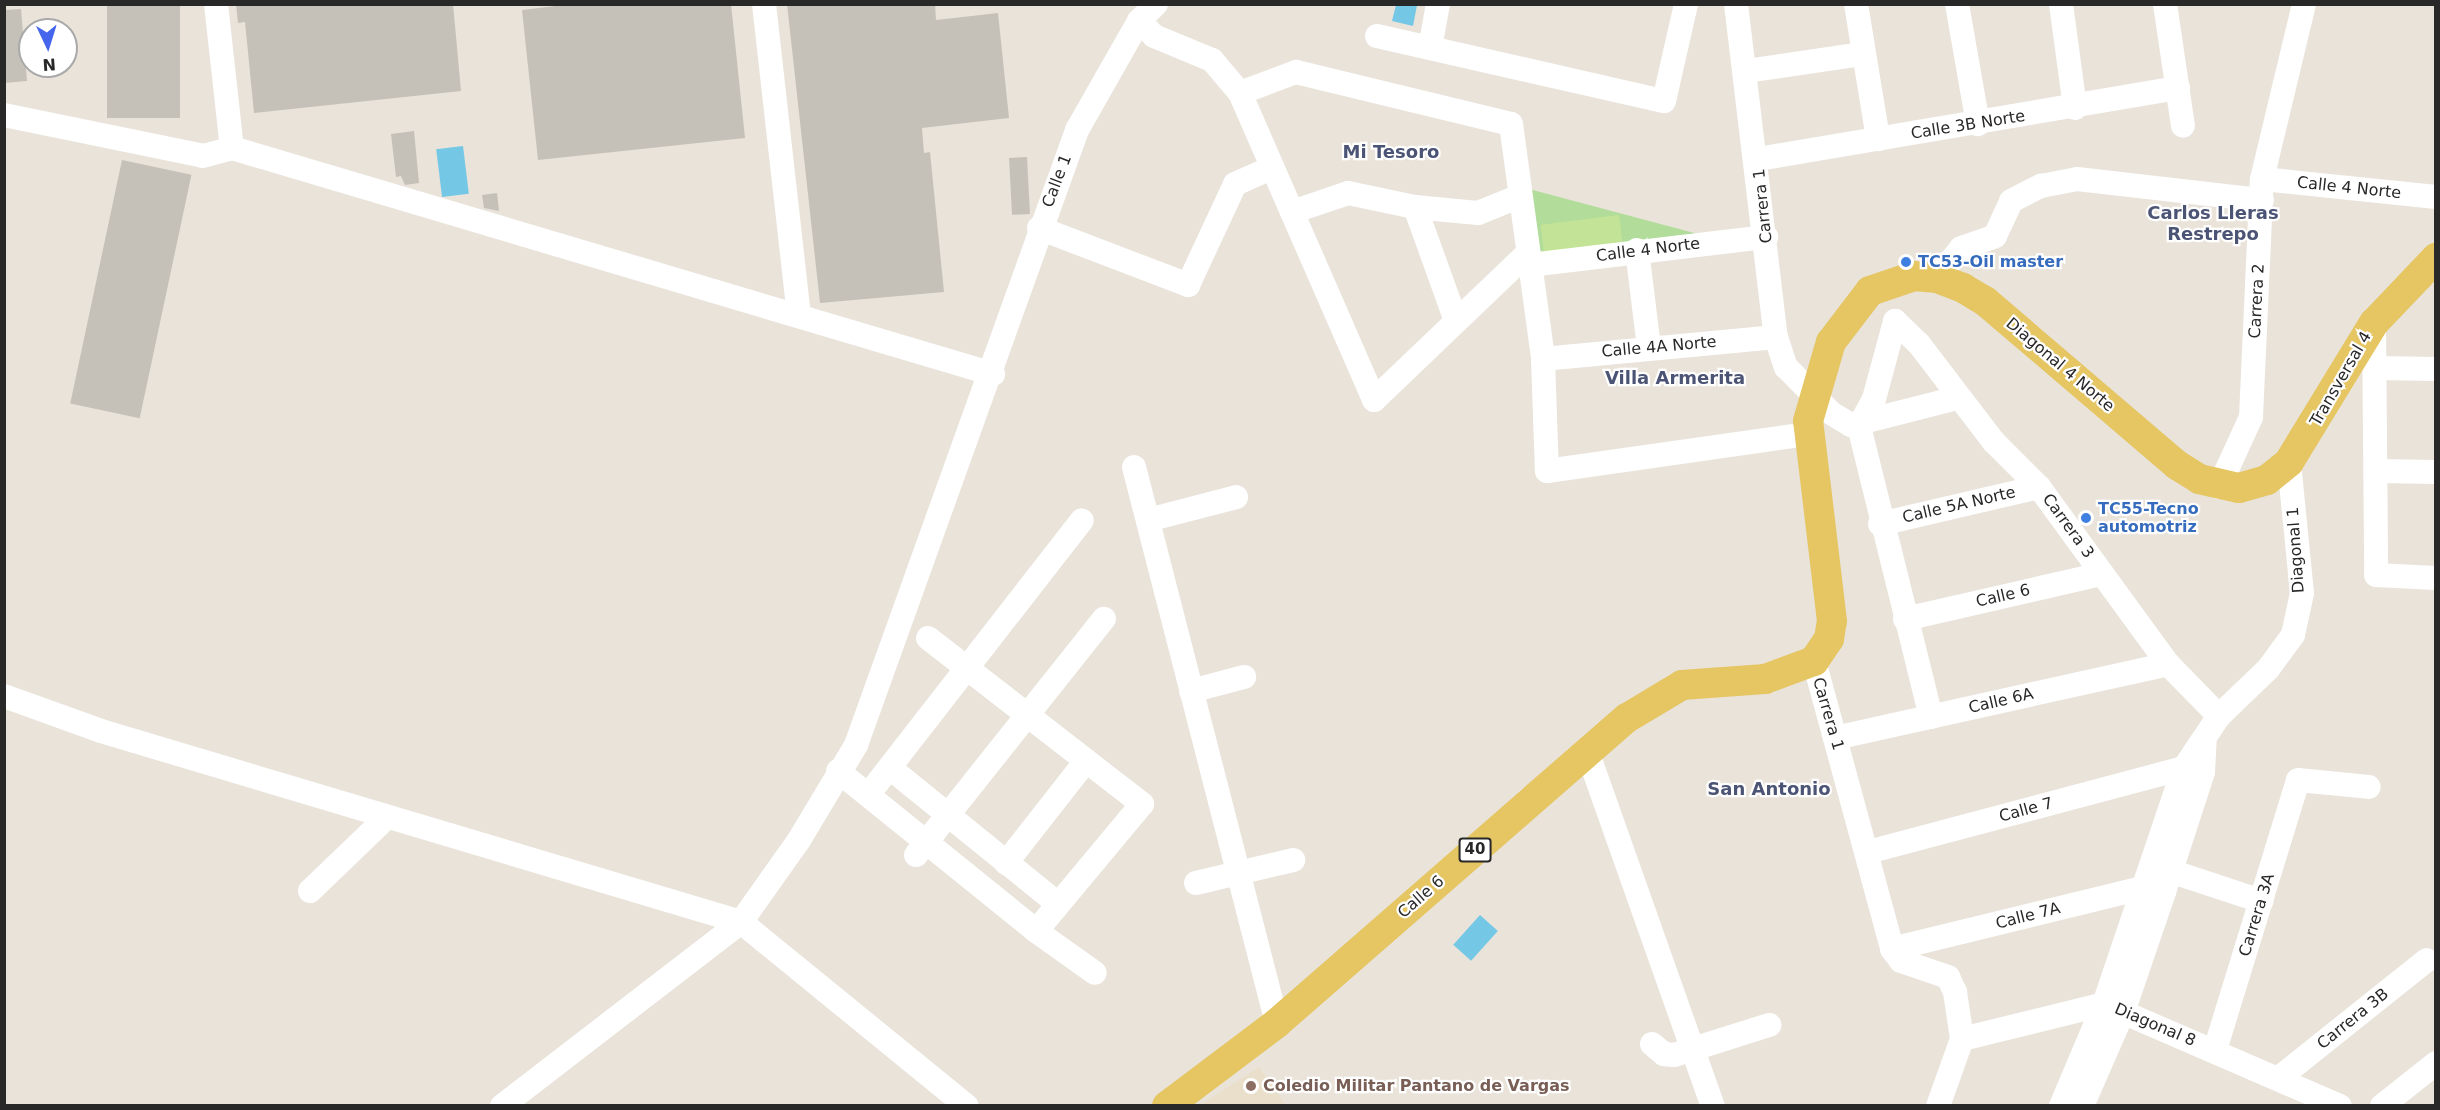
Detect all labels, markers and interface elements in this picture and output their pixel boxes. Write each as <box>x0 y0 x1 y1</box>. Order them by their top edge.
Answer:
north arrow <box>18 18 78 78</box>
text: N <box>42 55 57 74</box>
street label: Calle 3B Norte <box>1909 106 2027 144</box>
district label: Mi Tesoro <box>1343 141 1439 163</box>
street label: Calle 1 <box>1038 152 1076 210</box>
street label: Carrera 1 <box>1750 168 1776 244</box>
street label: Calle 4 Norte <box>2296 173 2402 203</box>
district label: Carlos Lleras Restrepo <box>2147 203 2279 246</box>
street label: Calle 4 Norte <box>1595 234 1701 266</box>
place label: TC53-Oil master <box>1918 252 2063 272</box>
marker: TC53-Oil master <box>1899 255 1913 269</box>
street label: Carrera 2 <box>2245 263 2269 339</box>
street label: Diagonal 4 Norte <box>2002 314 2118 416</box>
street label: Transversal 4 <box>2306 328 2376 430</box>
street label: Calle 4A Norte <box>1601 332 1717 362</box>
district label: Villa Armerita <box>1605 367 1745 389</box>
street label: Calle 5A Norte <box>1901 483 2017 527</box>
street label: Carrera 3 <box>2038 490 2098 562</box>
place label: TC55-Tecno automotriz <box>2098 499 2199 537</box>
street label: Diagonal 1 <box>2283 506 2309 594</box>
marker: TC55-Tecno automotriz <box>2079 511 2093 525</box>
street label: Calle 6 <box>1974 580 2032 612</box>
street label: Carrera 1 <box>1808 675 1848 753</box>
street label: Calle 6A <box>1967 684 2035 718</box>
district label: San Antonio <box>1707 778 1831 800</box>
street label: Calle 7 <box>1997 794 2055 826</box>
road number: 40 <box>1458 838 1492 862</box>
street label: Carrera 3A <box>2235 871 2279 959</box>
street label: Calle 6 <box>1394 872 1448 922</box>
street label: Calle 7A <box>1994 899 2062 933</box>
street label: Carrera 3B <box>2314 984 2392 1054</box>
street label: Diagonal 8 <box>2112 999 2198 1051</box>
place label: Coledio Militar Pantano de Vargas <box>1263 1076 1570 1096</box>
marker: Coledio Militar Pantano de Vargas <box>1244 1079 1258 1093</box>

